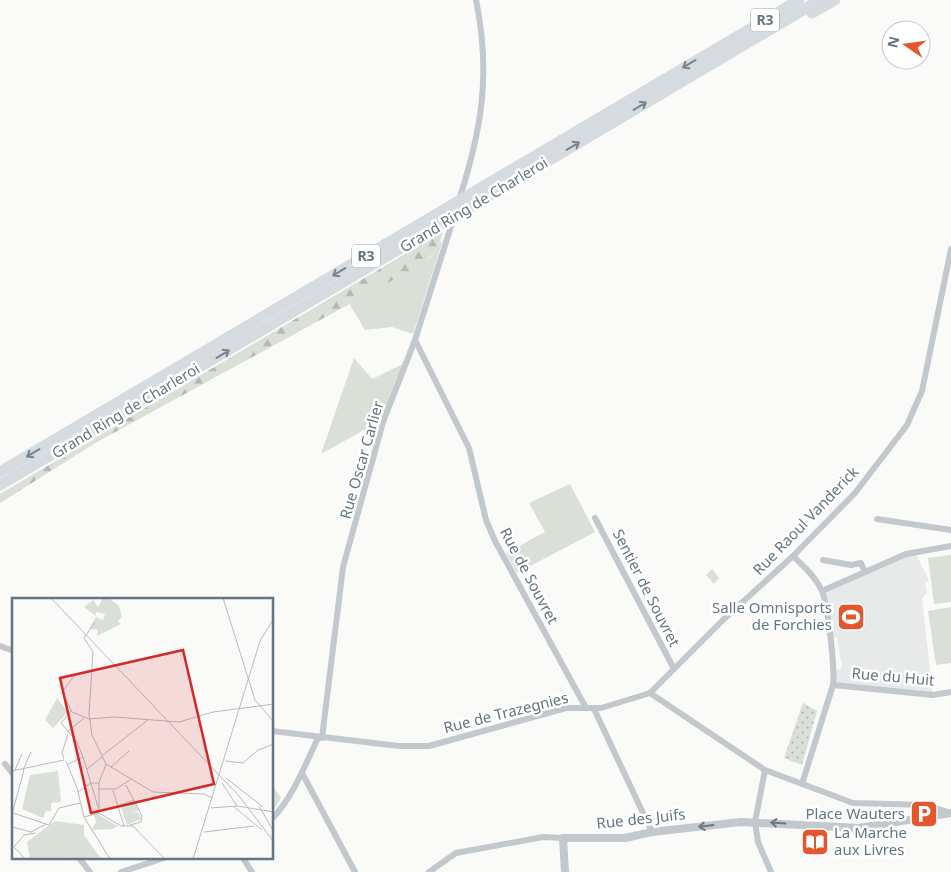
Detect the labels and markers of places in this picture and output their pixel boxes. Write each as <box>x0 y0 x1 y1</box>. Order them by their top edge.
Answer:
place label: Salle Omnisports de Forchies <box>712 597 832 634</box>
sports icon: Salle Omnisports de Forchies <box>836 602 866 632</box>
parking icon: Place Wauters <box>909 799 939 829</box>
place label: Place Wauters <box>805 803 905 823</box>
place label: La Marche aux Livres <box>834 822 907 859</box>
library icon: La Marche aux Livres <box>800 827 830 857</box>

